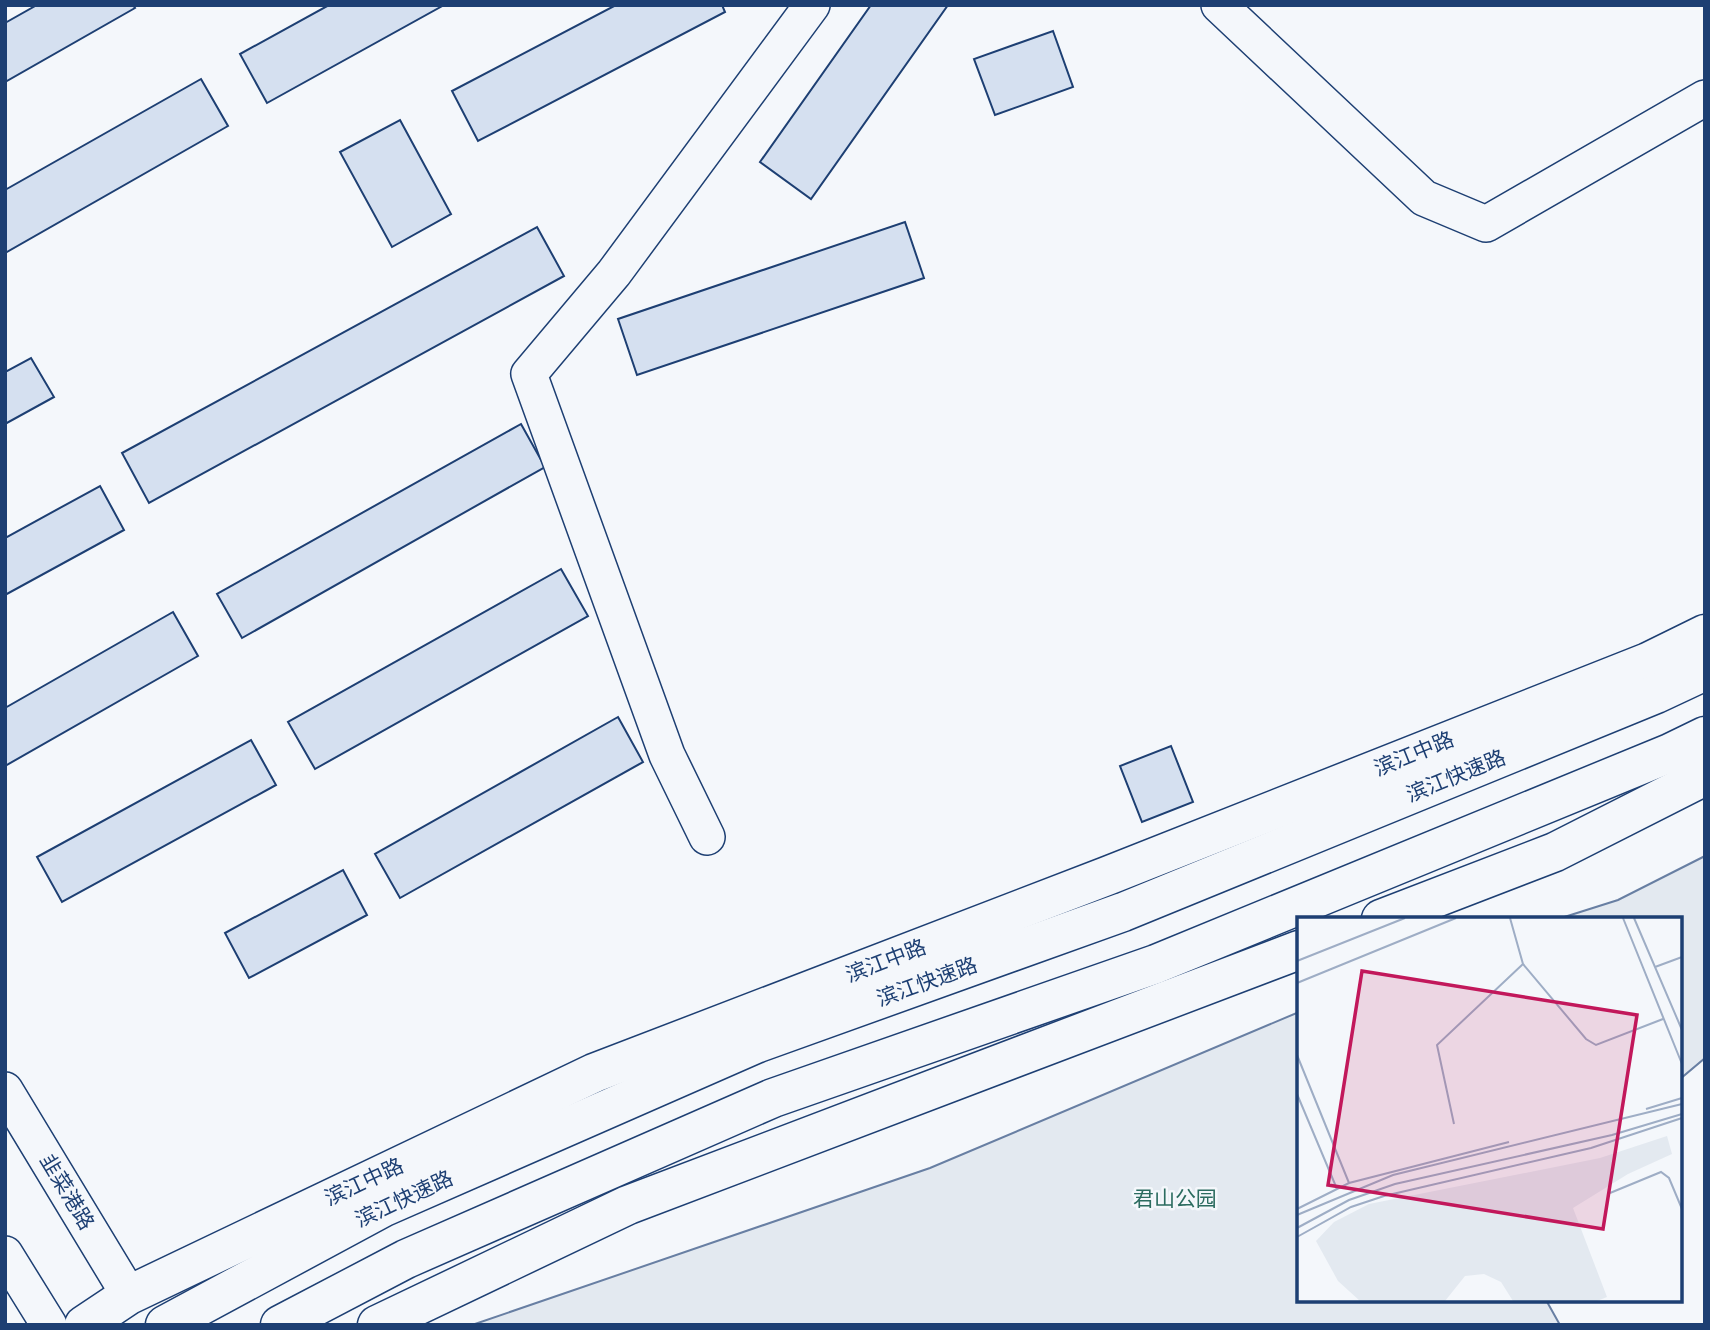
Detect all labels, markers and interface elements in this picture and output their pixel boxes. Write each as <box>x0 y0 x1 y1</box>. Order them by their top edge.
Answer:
street label: 滨江中路 <box>1370 726 1457 781</box>
street label: 滨江快速路 <box>1402 744 1509 807</box>
inset map <box>1297 917 1682 1302</box>
street label: 滨江中路 <box>842 934 930 987</box>
street label: 滨江快速路 <box>873 952 980 1011</box>
street label: 韭菜港路 <box>35 1149 100 1234</box>
street label: 滨江中路 <box>320 1152 407 1211</box>
street label: 滨江快速路 <box>351 1165 457 1232</box>
park label: 君山公园 <box>1133 1186 1217 1211</box>

